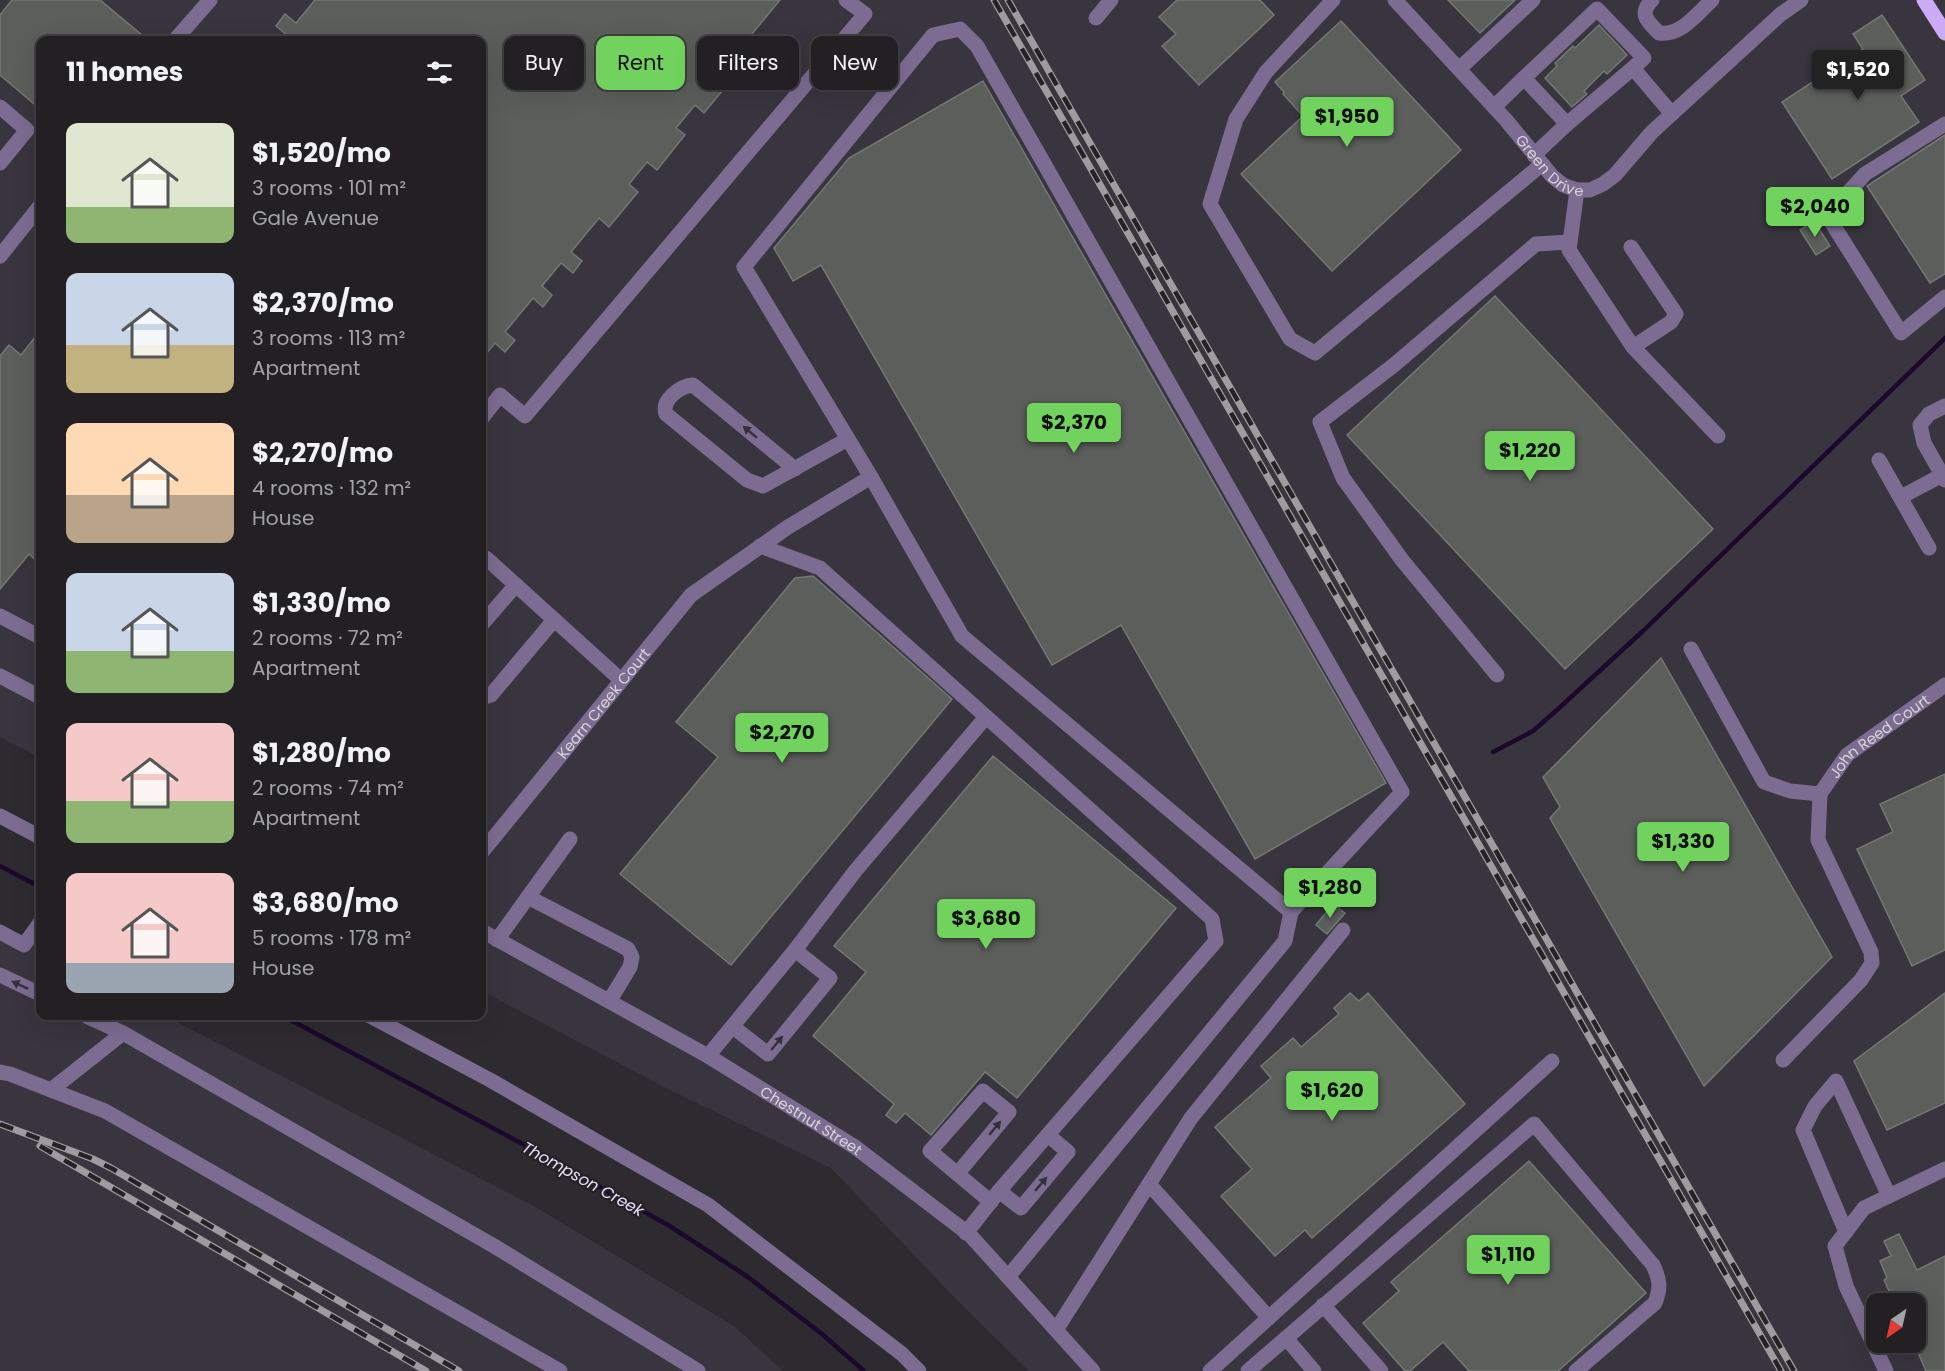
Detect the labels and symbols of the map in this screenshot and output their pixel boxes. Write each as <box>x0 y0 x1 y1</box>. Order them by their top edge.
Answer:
pin: $1,520 <box>1809 50 1907 101</box>
pin: $1,950 <box>1298 97 1396 148</box>
street label: Green Drive <box>1511 130 1584 201</box>
pin: $2,040 <box>1766 187 1864 238</box>
pin: $2,370 <box>1025 403 1123 454</box>
one-way arrow <box>743 426 758 438</box>
pin: $1,220 <box>1481 431 1579 482</box>
street label: Kearn Creek Court <box>552 643 655 763</box>
street label: John Reed Court <box>1824 689 1934 782</box>
pin: $2,270 <box>733 713 831 764</box>
pin: $1,330 <box>1634 822 1732 873</box>
pin: $1,280 <box>1281 868 1379 919</box>
pin: $3,680 <box>937 899 1035 950</box>
one-way arrow <box>12 980 29 989</box>
one-way arrow <box>771 1035 784 1051</box>
pin: $1,620 <box>1283 1071 1381 1122</box>
street label: Chestnut Street <box>756 1080 867 1160</box>
one-way arrow <box>988 1121 1001 1136</box>
water label: Thompson Creek <box>518 1136 649 1222</box>
one-way arrow <box>1034 1177 1047 1192</box>
pin: $1,110 <box>1459 1235 1557 1286</box>
north arrow <box>1866 1293 1926 1353</box>

